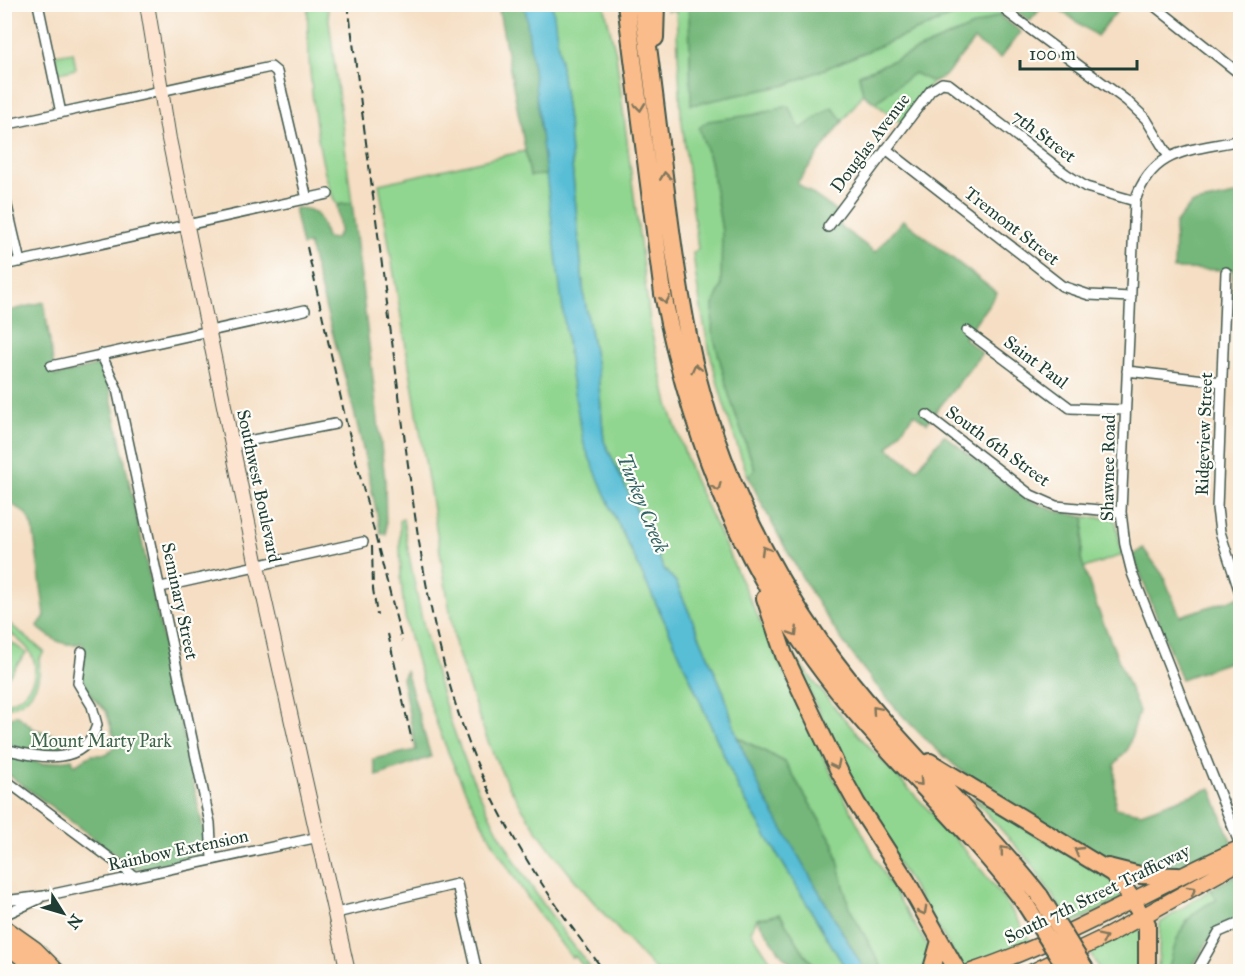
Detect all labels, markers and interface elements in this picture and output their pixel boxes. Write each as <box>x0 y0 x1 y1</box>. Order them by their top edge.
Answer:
scale bar <box>1020 33 1137 71</box>
text: 100 m <box>1029 43 1076 65</box>
street label: Douglas Avenue <box>826 89 915 197</box>
one-way arrow <box>633 102 646 111</box>
street label: 7th Street <box>1008 105 1081 168</box>
one-way arrow <box>660 171 672 180</box>
street label: Tremont Street <box>960 182 1065 270</box>
one-way arrow <box>658 295 670 305</box>
street label: Saint Paul <box>999 331 1073 393</box>
one-way arrow <box>690 363 703 373</box>
street label: Ridgeview Street <box>1191 371 1218 496</box>
street label: South 6th Street <box>942 401 1055 492</box>
street label: Southwest Boulevard <box>232 407 286 565</box>
street label: Shawnee Road <box>1096 415 1120 521</box>
water label: Turkey Creek <box>612 450 674 556</box>
one-way arrow <box>710 481 722 492</box>
street label: Seminary Street <box>157 540 203 662</box>
one-way arrow <box>761 546 772 556</box>
one-way arrow <box>787 626 799 636</box>
one-way arrow <box>872 706 883 716</box>
park label: Mount Marty Park <box>30 730 172 752</box>
one-way arrow <box>829 758 841 769</box>
one-way arrow <box>912 775 923 785</box>
street label: Rainbow Extension <box>106 824 251 876</box>
street label: South 7th Street Trafficway <box>1001 839 1194 948</box>
one-way arrow <box>1000 846 1011 857</box>
one-way arrow <box>1074 847 1084 858</box>
north arrow <box>33 883 93 943</box>
one-way arrow <box>1186 885 1196 897</box>
one-way arrow <box>916 905 927 915</box>
text: N <box>63 911 86 933</box>
one-way arrow <box>1097 933 1108 945</box>

